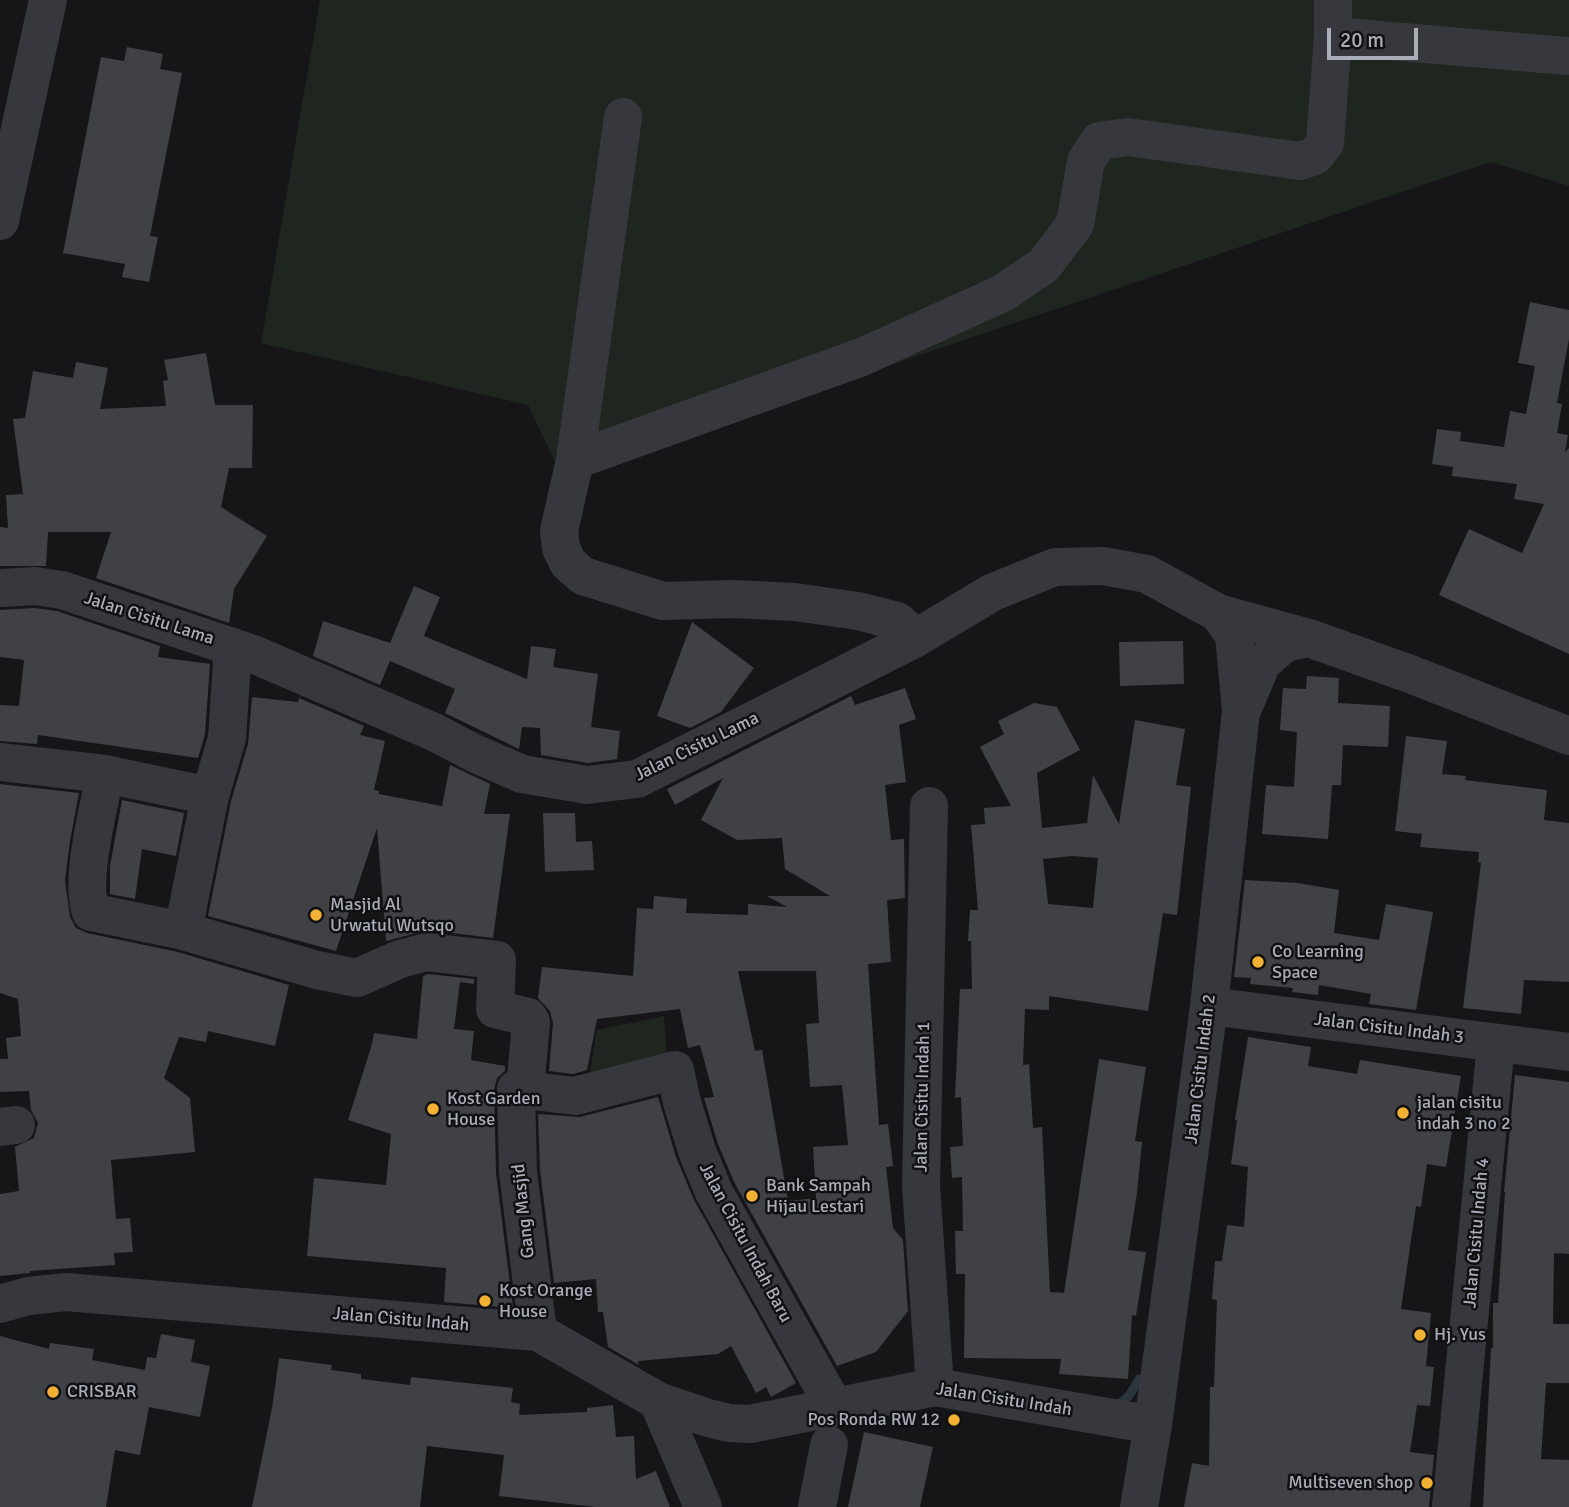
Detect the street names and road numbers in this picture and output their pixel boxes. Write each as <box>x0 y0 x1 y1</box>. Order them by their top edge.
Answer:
street label: Jalan Cisitu Lama <box>81 588 217 650</box>
street label: Jalan Cisitu Lama <box>631 708 763 786</box>
street label: Jalan Cisitu Indah 2 <box>1181 993 1221 1145</box>
street label: Jalan Cisitu Indah 3 <box>1313 1009 1465 1049</box>
street label: Jalan Cisitu Indah 1 <box>911 1021 935 1173</box>
street label: Jalan Cisitu Indah 4 <box>1460 1157 1494 1309</box>
street label: Jalan Cisitu Indah Baru <box>694 1160 796 1326</box>
street label: Gang Masjid <box>508 1163 540 1259</box>
street label: Jalan Cisitu Indah <box>332 1303 470 1337</box>
street label: Jalan Cisitu Indah <box>935 1379 1073 1421</box>

